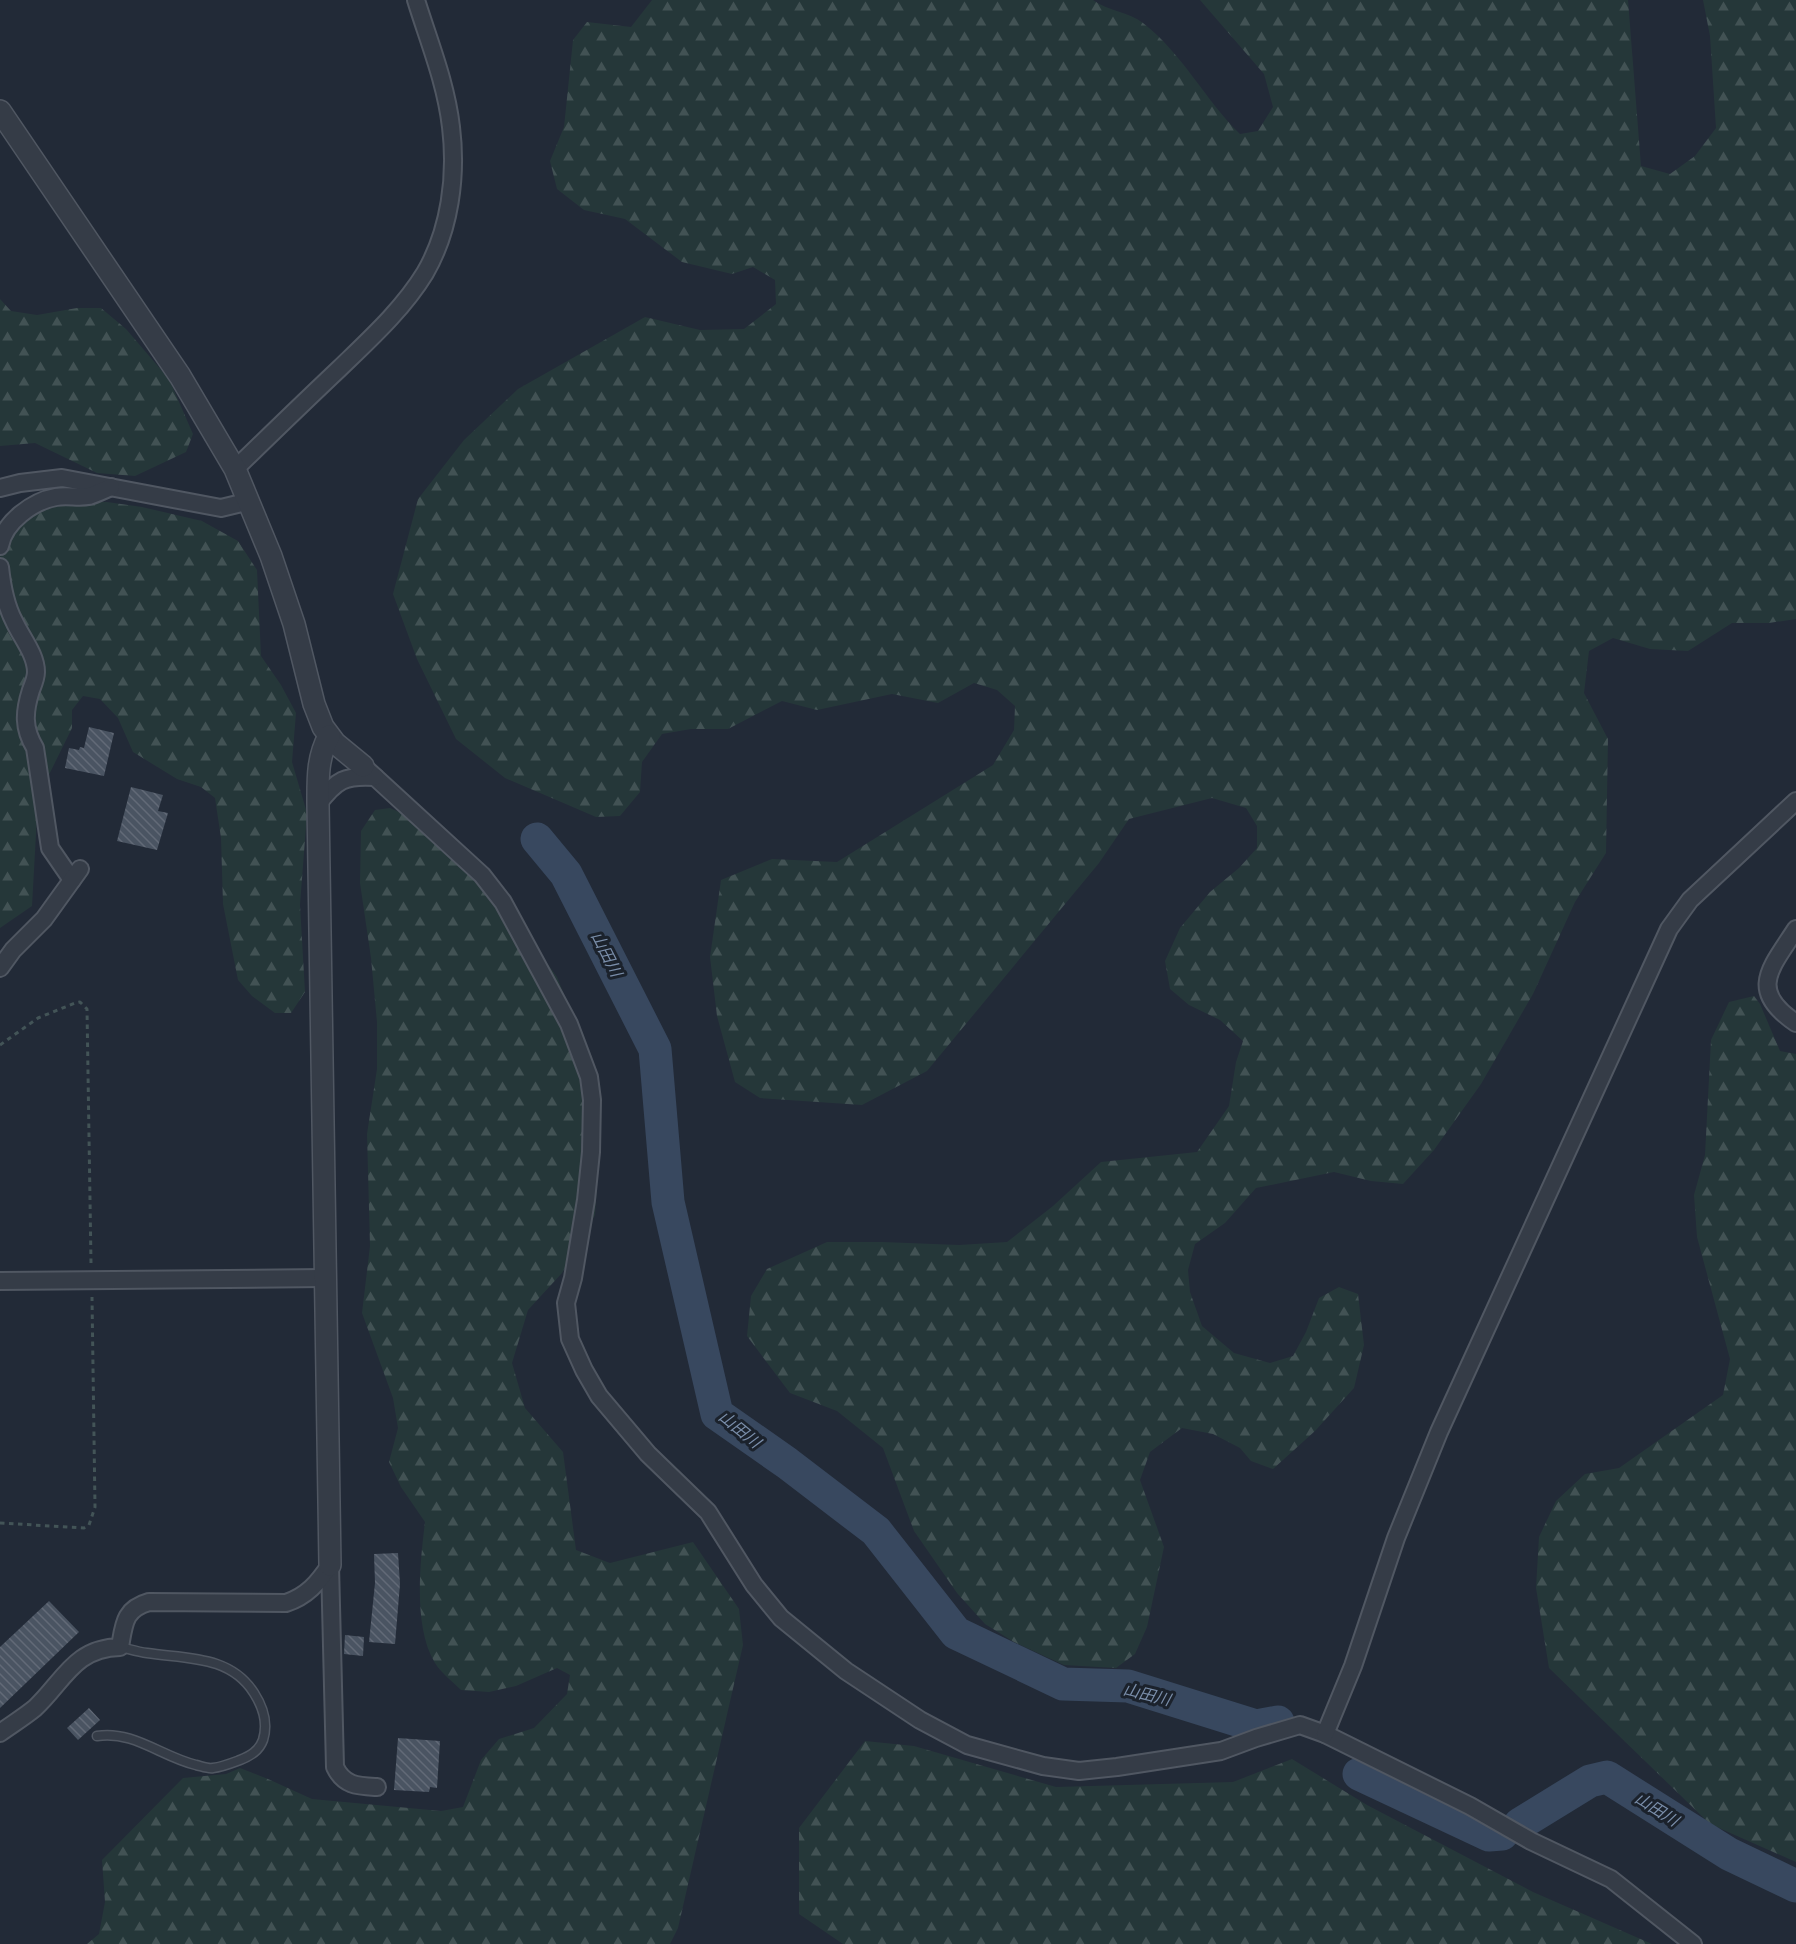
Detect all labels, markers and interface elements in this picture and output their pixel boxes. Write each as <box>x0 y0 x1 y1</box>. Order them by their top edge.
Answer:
water label: 山田川 <box>587 929 627 982</box>
water label: 山田川 <box>715 1407 766 1453</box>
water label: 山田川 <box>1121 1679 1174 1710</box>
water label: 山田川 <box>1631 1789 1684 1831</box>

